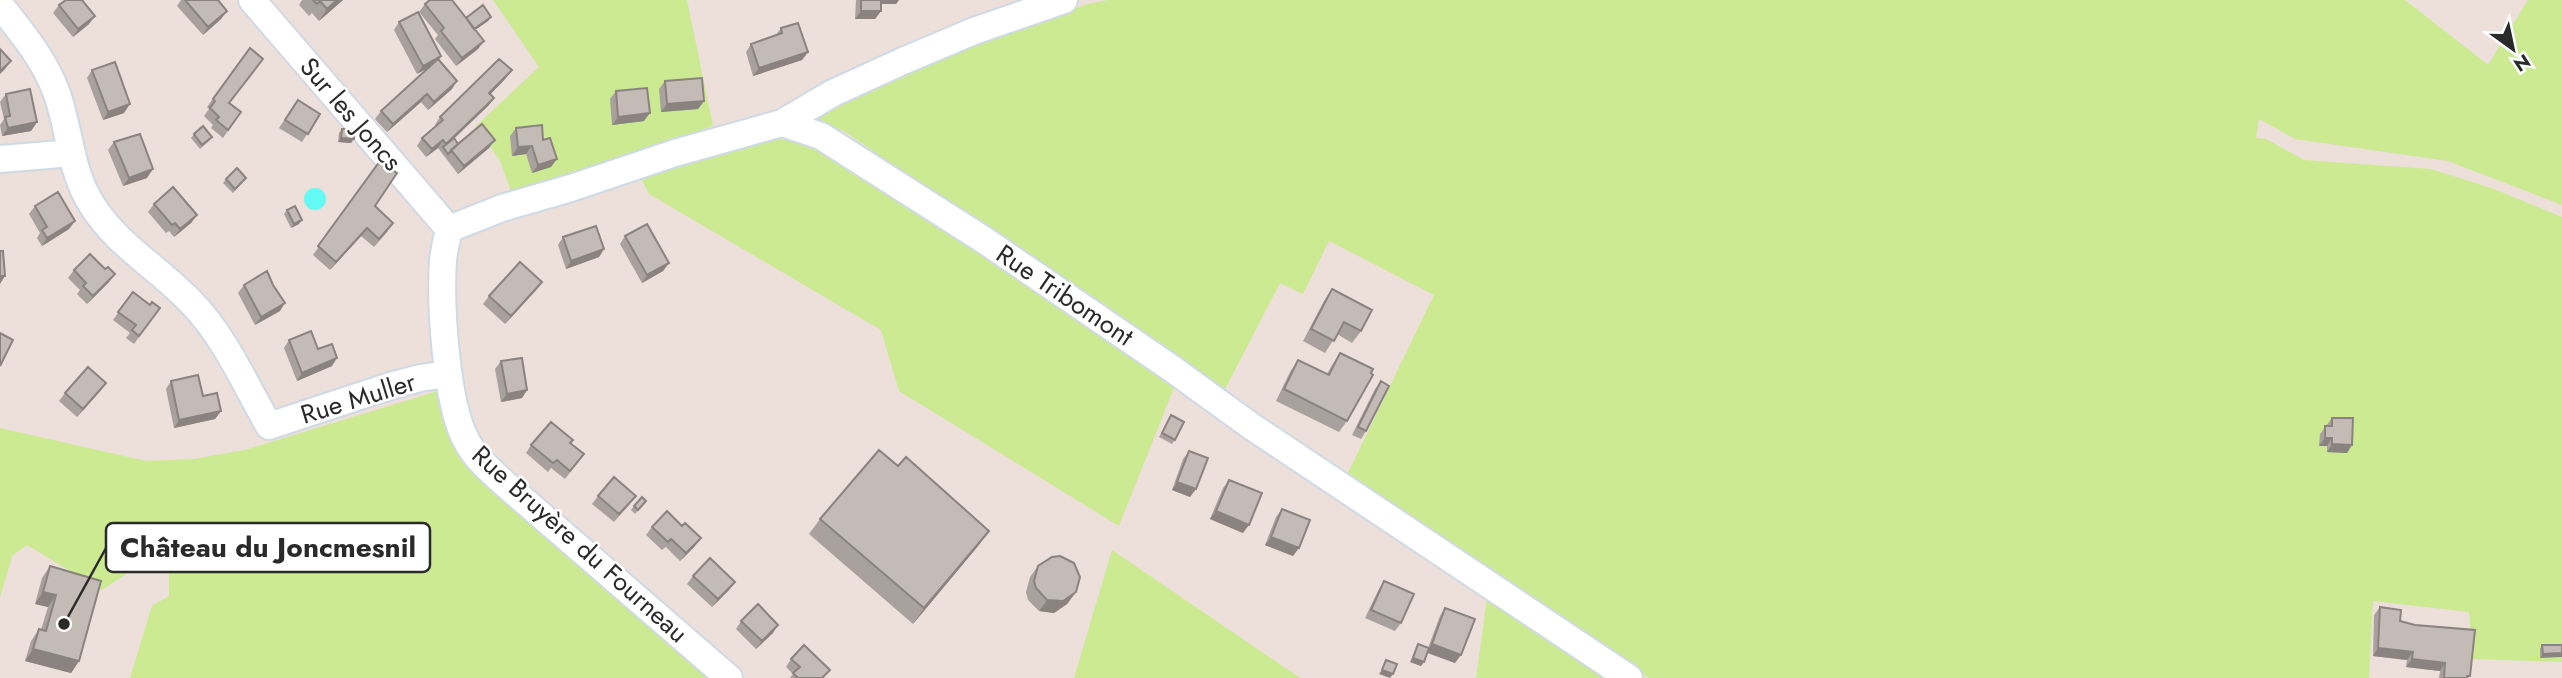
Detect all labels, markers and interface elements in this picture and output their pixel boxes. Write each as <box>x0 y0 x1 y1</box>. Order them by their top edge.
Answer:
north arrow <box>2478 14 2548 84</box>
text: N <box>2508 47 2536 78</box>
street label: Sur les Joncs <box>291 49 411 179</box>
street label: Rue Tribomont <box>989 235 1142 355</box>
street label: Rue Muller <box>296 363 420 433</box>
street label: Rue Bruyère du Fourneau <box>464 437 696 651</box>
callout: Château du Joncmesnil <box>106 523 430 572</box>
text: Château du Joncmesnil <box>120 527 416 568</box>

